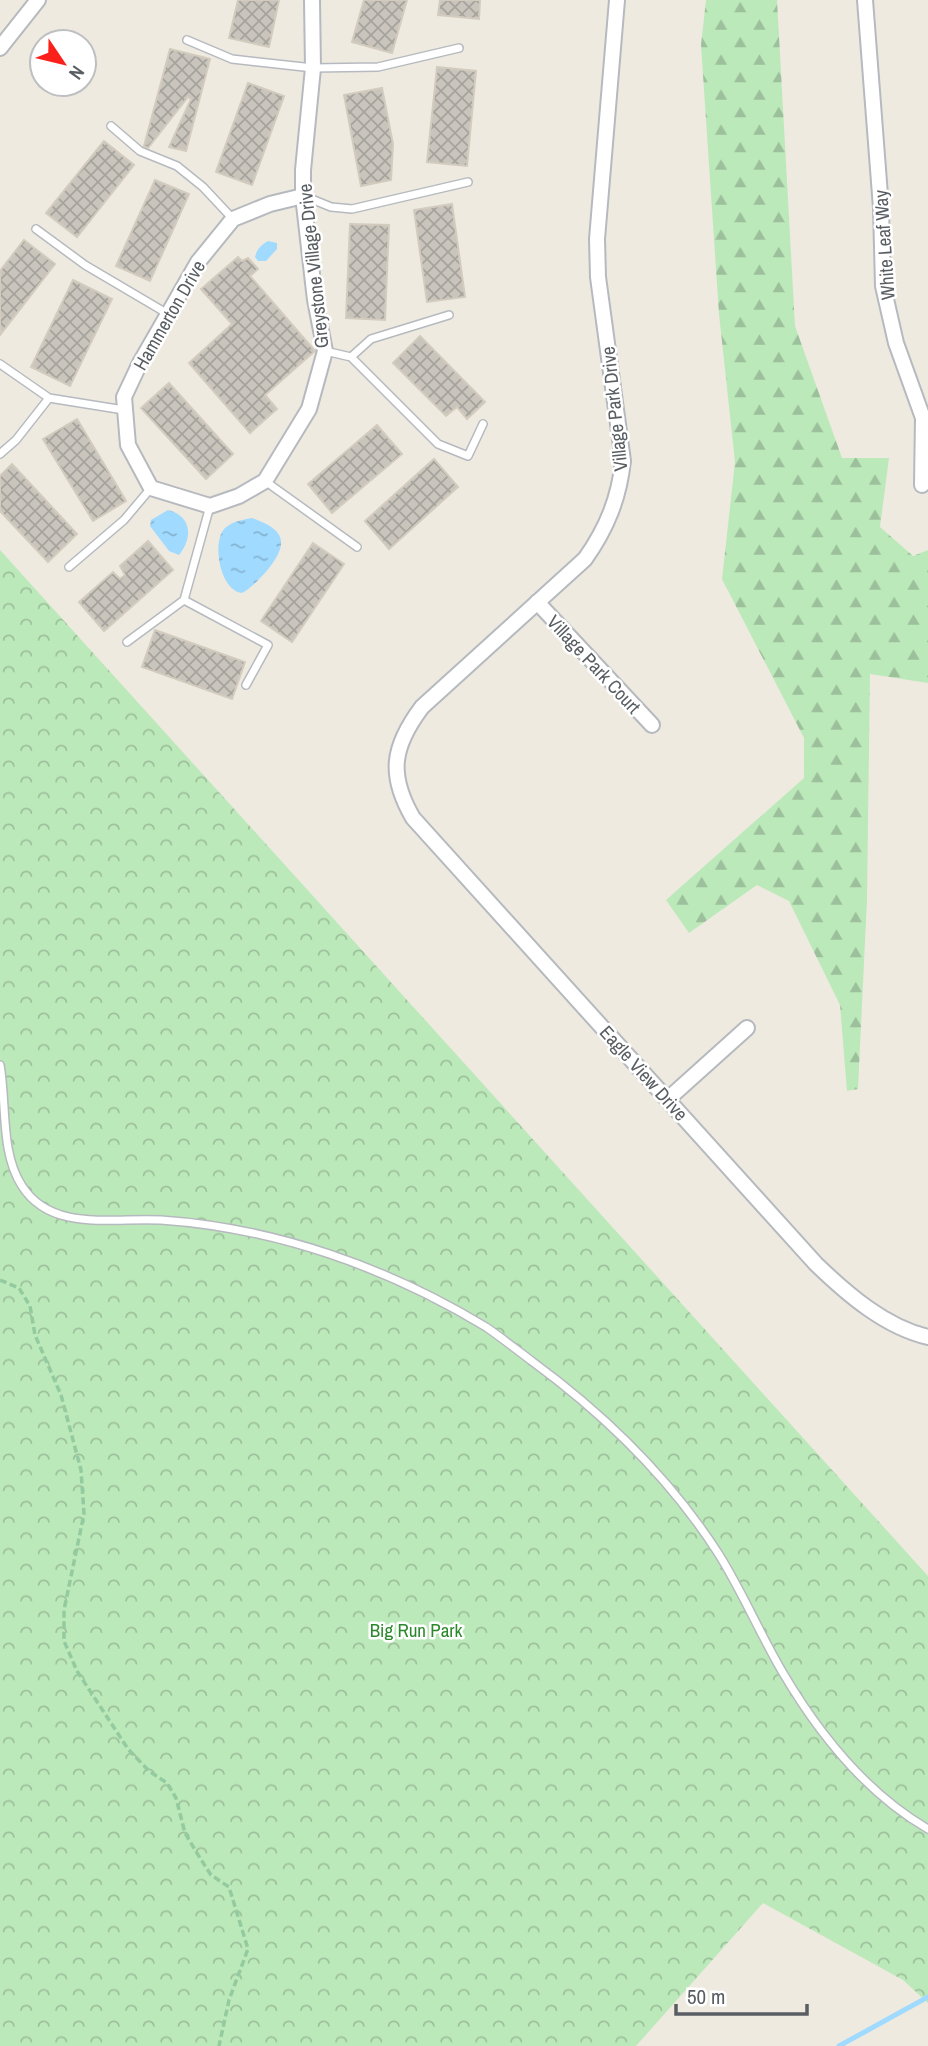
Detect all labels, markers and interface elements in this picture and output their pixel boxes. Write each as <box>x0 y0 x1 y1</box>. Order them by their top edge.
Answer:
north arrow <box>28 28 98 98</box>
text: N <box>63 61 91 85</box>
street label: Greystone Village Drive <box>291 183 335 349</box>
street label: White Leaf Way <box>867 189 901 301</box>
street label: Hammerton Drive <box>127 255 211 375</box>
street label: Village Park Drive <box>595 345 633 473</box>
street label: Village Park Court <box>541 609 647 719</box>
street label: Eagle View Drive <box>594 1020 694 1126</box>
park label: Big Run Park <box>370 1617 463 1643</box>
scale bar <box>676 1972 807 2016</box>
text: 50 m <box>687 1982 725 2011</box>

